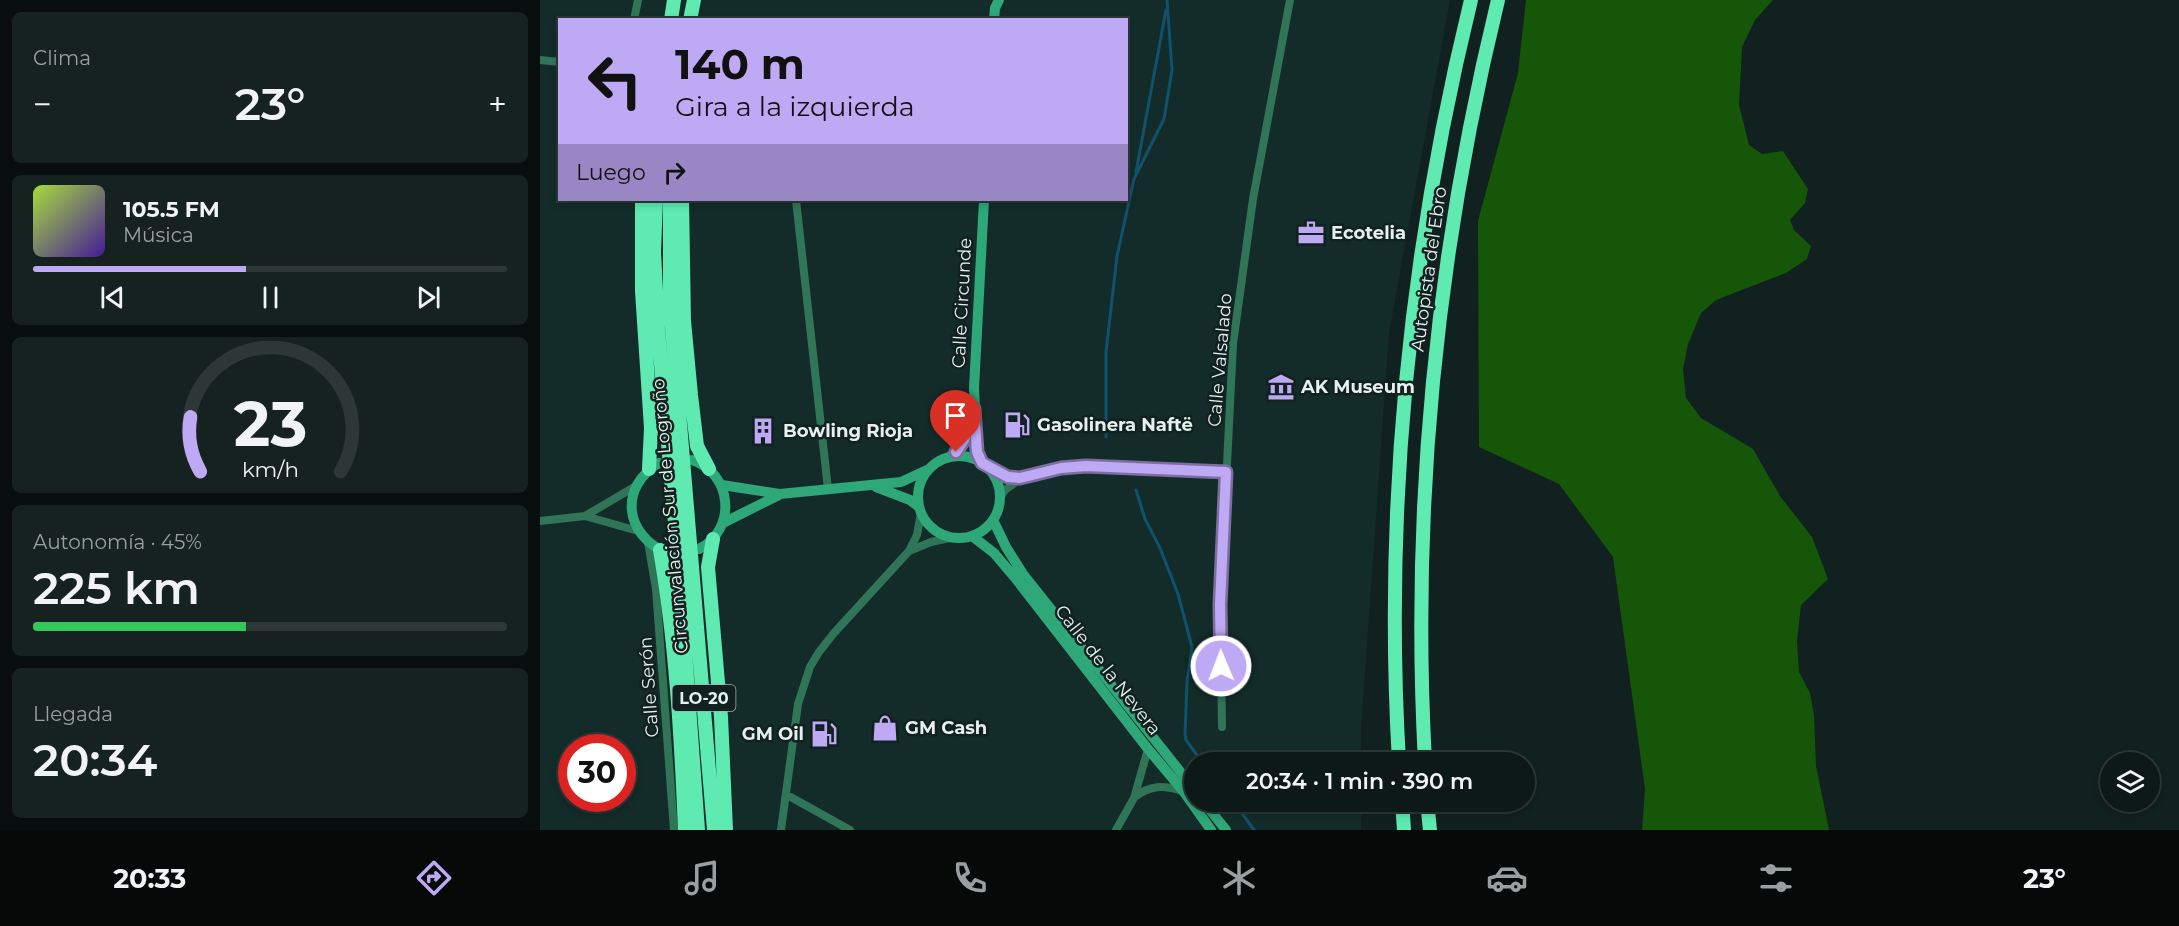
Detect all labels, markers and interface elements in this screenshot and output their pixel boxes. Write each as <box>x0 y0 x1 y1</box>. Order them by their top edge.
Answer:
text: 140 m <box>675 38 805 90</box>
icon: left <box>576 42 654 120</box>
text: Clima <box>33 46 91 70</box>
text: 23° <box>235 76 305 131</box>
text: − <box>33 84 52 124</box>
text: + <box>488 84 507 124</box>
text: Gira a la izquierda <box>675 90 915 123</box>
icon: right <box>658 156 691 189</box>
text: Luego <box>576 159 646 186</box>
street label: Autopista del Ebro <box>1407 185 1451 353</box>
text: 105.5 FM <box>123 196 220 223</box>
office icon: Ecotelia <box>1296 218 1326 248</box>
place label: Ecotelia <box>1331 222 1406 244</box>
text: Música <box>123 223 194 247</box>
street label: Calle Circunde <box>948 237 976 369</box>
icon: previous <box>96 281 129 314</box>
icon: pause <box>254 281 287 314</box>
icon: next <box>412 281 445 314</box>
street label: Calle Valsalado <box>1203 292 1237 428</box>
museum icon: AK Museum <box>1266 372 1296 402</box>
place label: AK Museum <box>1300 376 1415 398</box>
street label: Circunvalación Sur de Logroño <box>647 378 693 654</box>
text: 23 <box>233 386 307 462</box>
pin <box>930 390 981 452</box>
icon: arrive <box>939 399 972 432</box>
fuel station icon: Gasolinera Naftë <box>1002 410 1032 440</box>
place label: Gasolinera Naftë <box>1037 414 1193 436</box>
building icon: Bowling Rioja <box>748 416 778 446</box>
place label: Bowling Rioja <box>783 420 913 442</box>
text: km/h <box>241 456 299 482</box>
text: Autonomía · 45% <box>33 530 202 554</box>
text: 225 km <box>33 560 200 615</box>
street label: Calle de la Nevera <box>1050 600 1166 740</box>
position arrow <box>1189 634 1253 698</box>
street label: Calle Serón <box>635 636 663 738</box>
road number: LO-20 <box>672 685 735 711</box>
text: Llegada <box>33 702 113 726</box>
shop icon: GM Cash <box>870 713 900 743</box>
place label: GM Cash <box>905 717 987 739</box>
fuel station icon: GM Oil <box>809 719 839 749</box>
place label: GM Oil <box>742 723 804 745</box>
text: 20:34 <box>33 732 157 787</box>
speed limit sign: 30 <box>558 734 636 812</box>
map controls <box>2100 752 2160 812</box>
button: layers <box>2100 752 2160 812</box>
text: 20:34 · 1 min · 390 m <box>1246 768 1473 795</box>
icon: directions <box>413 857 455 899</box>
icon: music <box>681 857 723 899</box>
icon: phone <box>949 857 991 899</box>
icon: climate <box>1218 857 1260 899</box>
icon: car <box>1486 857 1528 899</box>
icon: filters <box>1755 857 1797 899</box>
text: 20:33 <box>113 862 186 895</box>
text: 23° <box>2023 862 2066 895</box>

